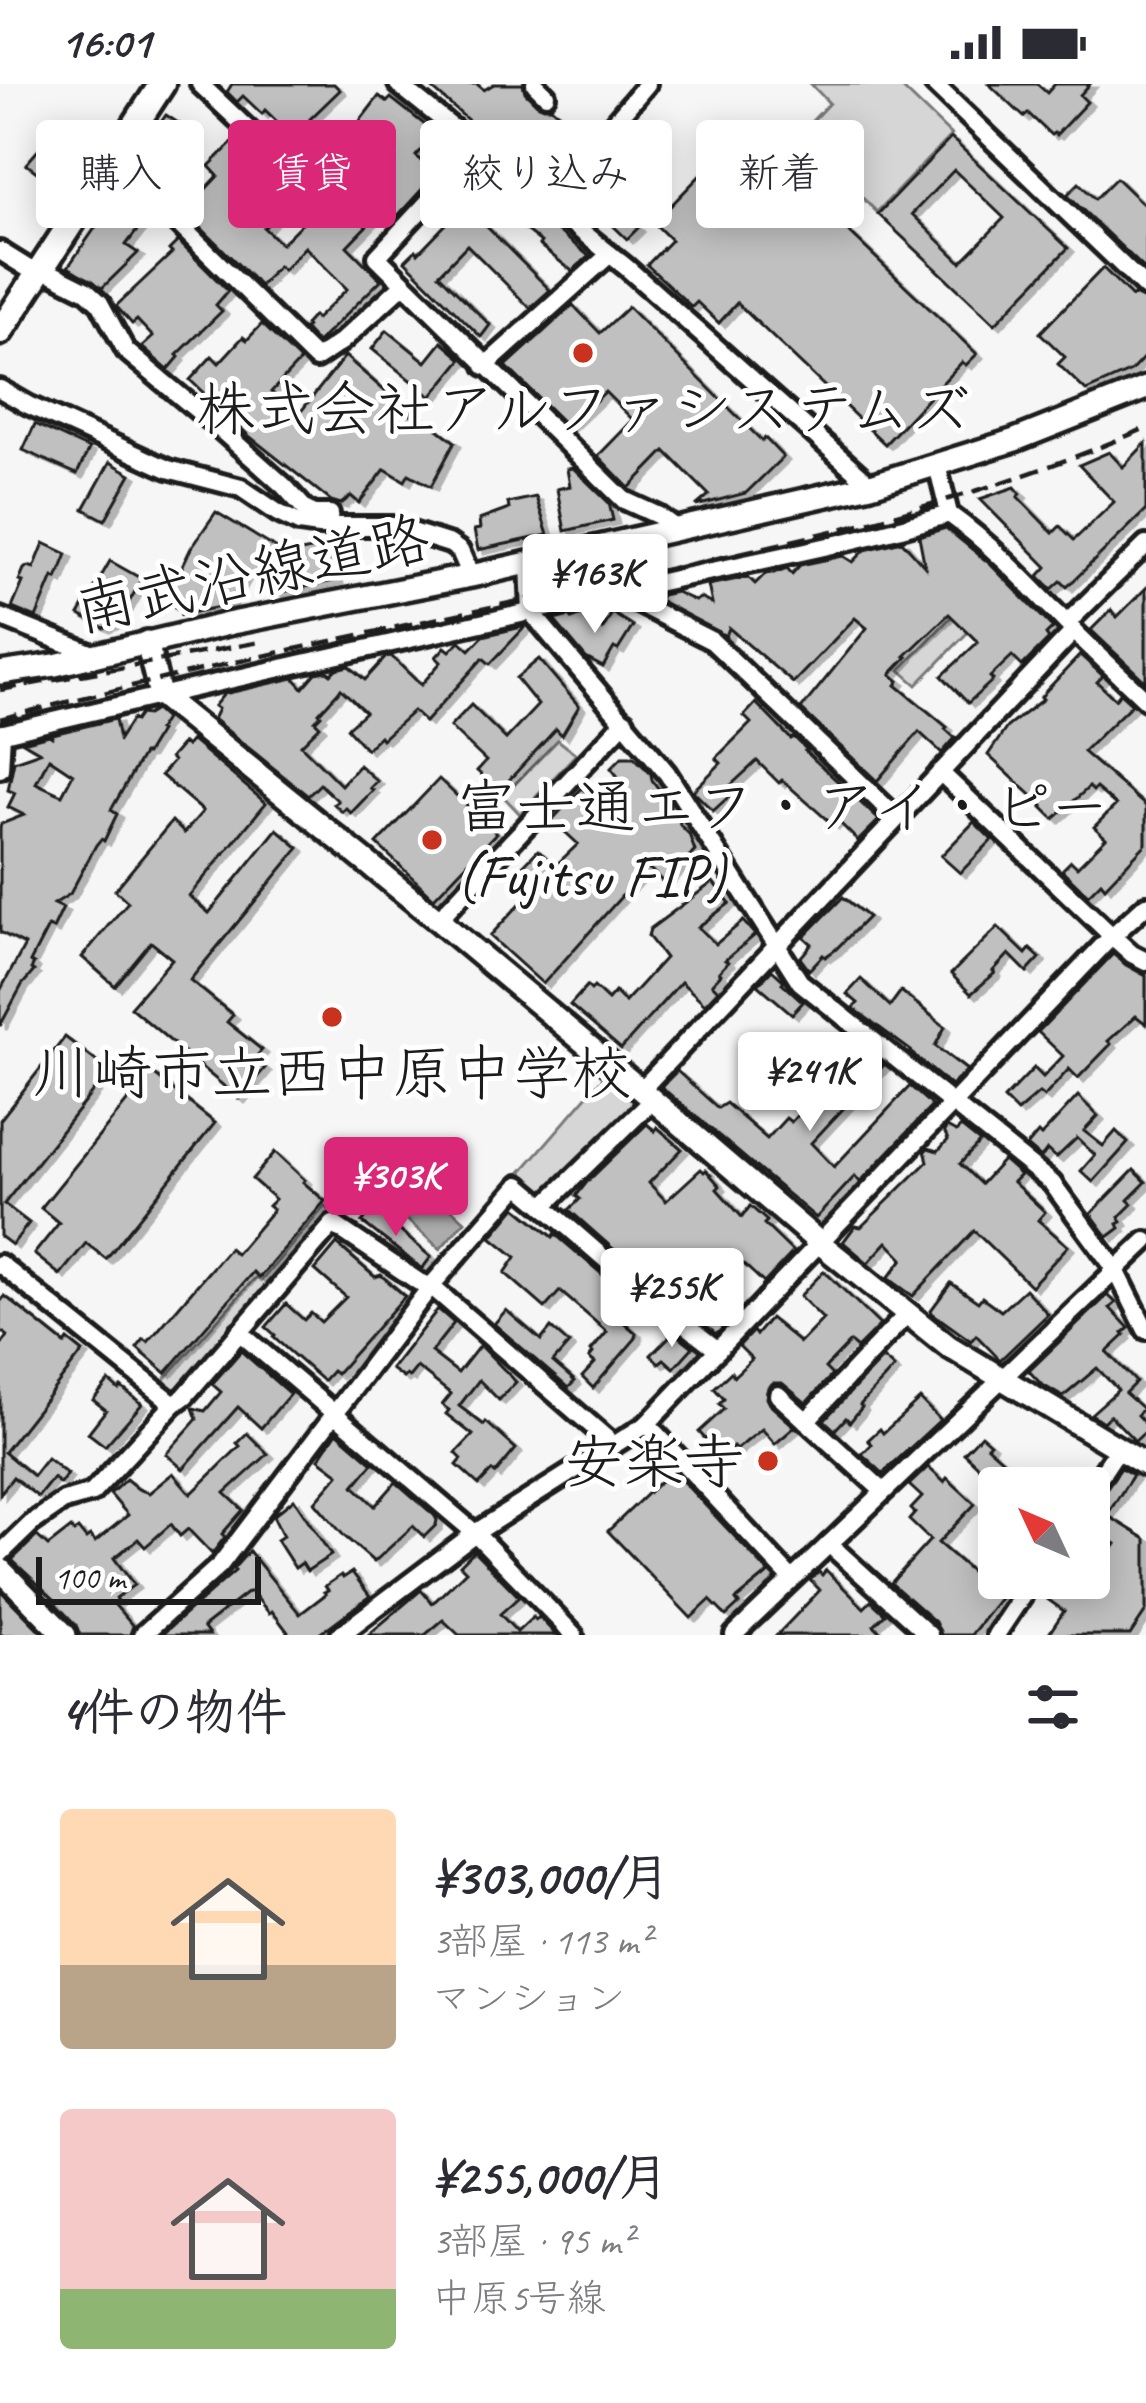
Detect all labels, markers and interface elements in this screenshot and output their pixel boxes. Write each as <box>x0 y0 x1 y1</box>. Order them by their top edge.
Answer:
text: 16:01 <box>60 14 151 71</box>
chip: 購入 <box>36 120 204 228</box>
chip: 賃貸 <box>228 120 396 228</box>
chip: 絞り込み <box>420 120 672 228</box>
chip: 新着 <box>696 120 864 228</box>
marker: 株式会社アルファシステムズ <box>570 340 596 366</box>
place label: 株式会社アルファシステムズ <box>195 371 971 447</box>
street label: 南武沿線道路 <box>68 499 436 649</box>
pin: ¥163K <box>511 534 679 636</box>
text: ¥163K <box>550 548 640 597</box>
place label: 富士通エフ・アイ・ピー (Fujitsu FIP) <box>456 769 1109 914</box>
marker: 富士通エフ・アイ・ピー (Fujitsu FIP) <box>419 827 445 853</box>
marker: 川崎市立西中原中学校 <box>319 1004 345 1030</box>
pin: ¥241K <box>726 1032 894 1134</box>
place label: 川崎市立西中原中学校 <box>32 1035 632 1111</box>
text: ¥241K <box>765 1046 855 1095</box>
pin: ¥303K <box>312 1137 480 1239</box>
text: ¥303K <box>351 1151 441 1200</box>
pin: ¥255K <box>588 1248 756 1350</box>
text: ¥255K <box>628 1262 716 1311</box>
place label: 安楽寺 <box>564 1424 744 1500</box>
marker: 安楽寺 <box>755 1448 781 1474</box>
north arrow <box>978 1467 1110 1599</box>
map controls <box>978 1467 1110 1599</box>
scale bar <box>36 1551 261 1604</box>
text: 100 m <box>54 1557 125 1599</box>
icon: filters <box>1020 1674 1086 1740</box>
text: 4件の物件 <box>60 1680 287 1744</box>
text: ¥303,000/月 <box>432 1845 671 1909</box>
icon: home <box>156 1857 300 2001</box>
text: 3部屋 · 113 m² <box>432 1917 650 1966</box>
text: マンション <box>432 1974 625 2023</box>
text: ¥255,000/月 <box>432 2145 669 2209</box>
icon: home <box>156 2157 300 2301</box>
text: 3部屋 · 95 m² <box>432 2217 633 2266</box>
text: 中原5号線 <box>432 2274 606 2323</box>

